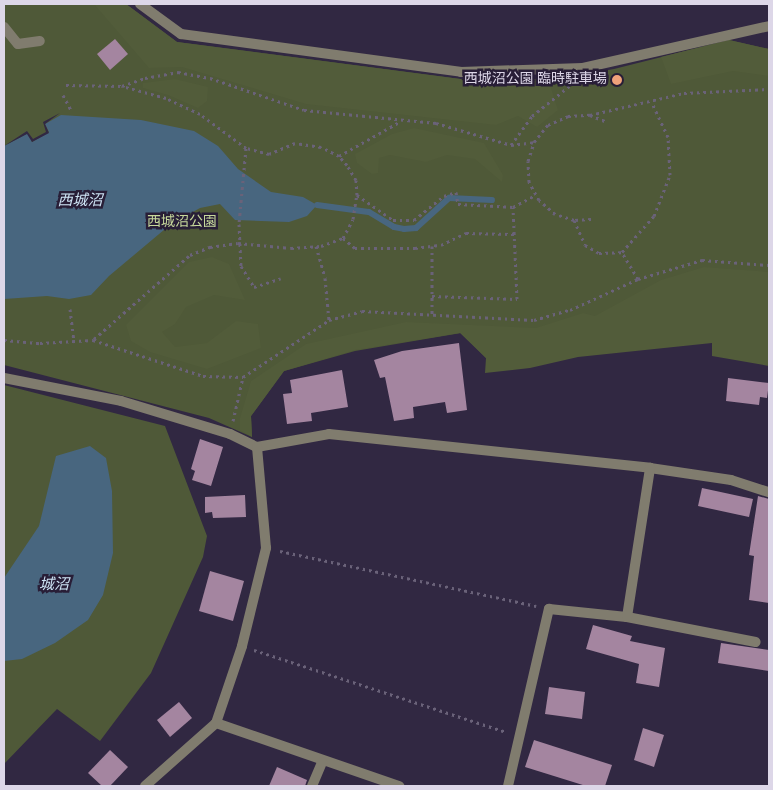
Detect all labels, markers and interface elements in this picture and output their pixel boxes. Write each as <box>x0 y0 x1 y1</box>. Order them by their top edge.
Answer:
place label: 西城沼公園 臨時駐車場 <box>464 72 607 88</box>
marker: 西城沼公園 臨時駐車場 <box>611 74 623 86</box>
water label: 西城沼 <box>58 193 102 211</box>
park label: 西城沼公園 <box>147 215 217 231</box>
water label: 城沼 <box>39 577 69 595</box>

